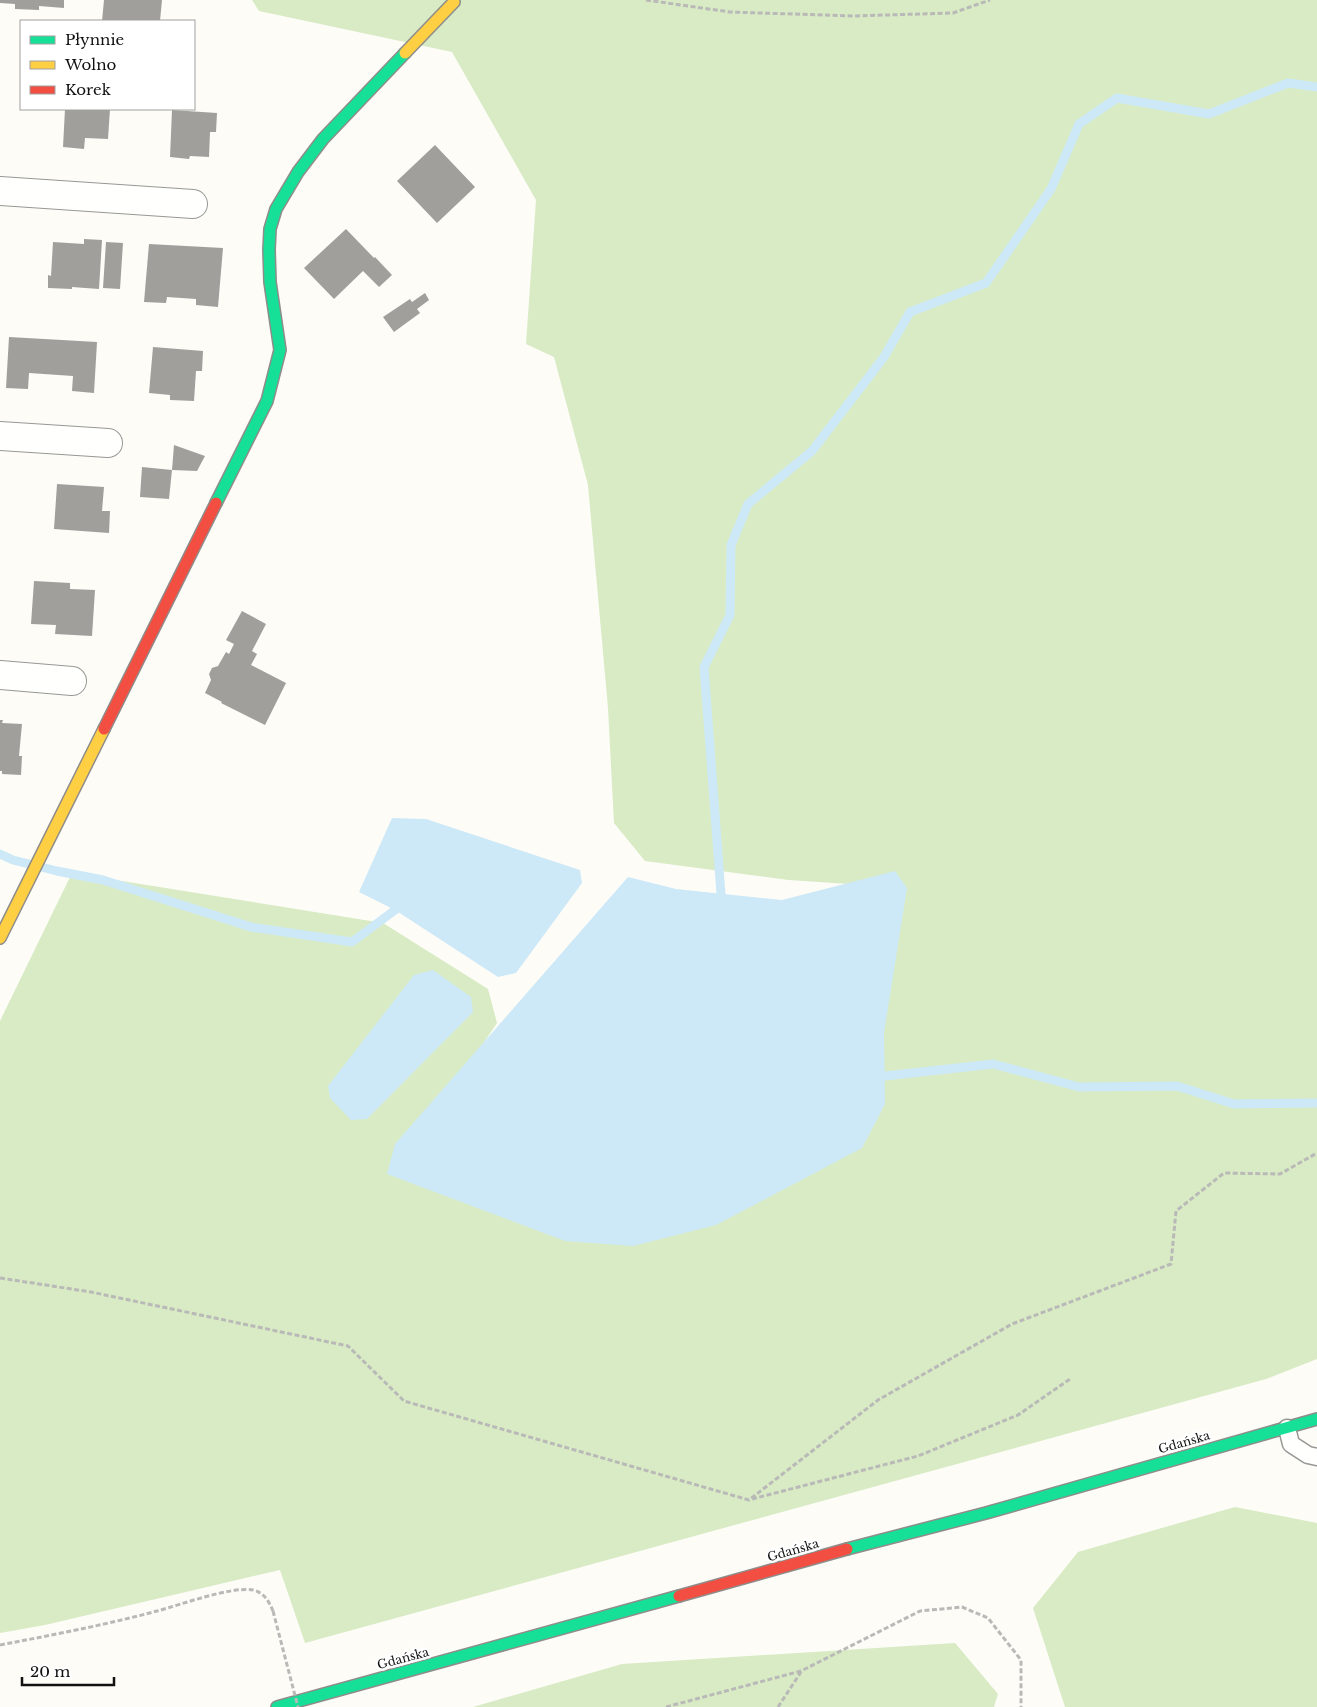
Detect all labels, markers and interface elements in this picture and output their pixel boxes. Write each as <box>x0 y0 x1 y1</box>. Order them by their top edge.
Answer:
legend <box>20 20 195 110</box>
text: Płynnie <box>65 30 124 49</box>
text: Wolno <box>64 55 116 74</box>
text: Korek <box>65 80 112 99</box>
street label: Gdańska <box>1156 1427 1212 1457</box>
street label: Gdańska <box>765 1535 821 1565</box>
street label: Gdańska <box>375 1644 431 1672</box>
scale bar <box>22 1654 115 1686</box>
text: 20 m <box>30 1662 70 1681</box>

